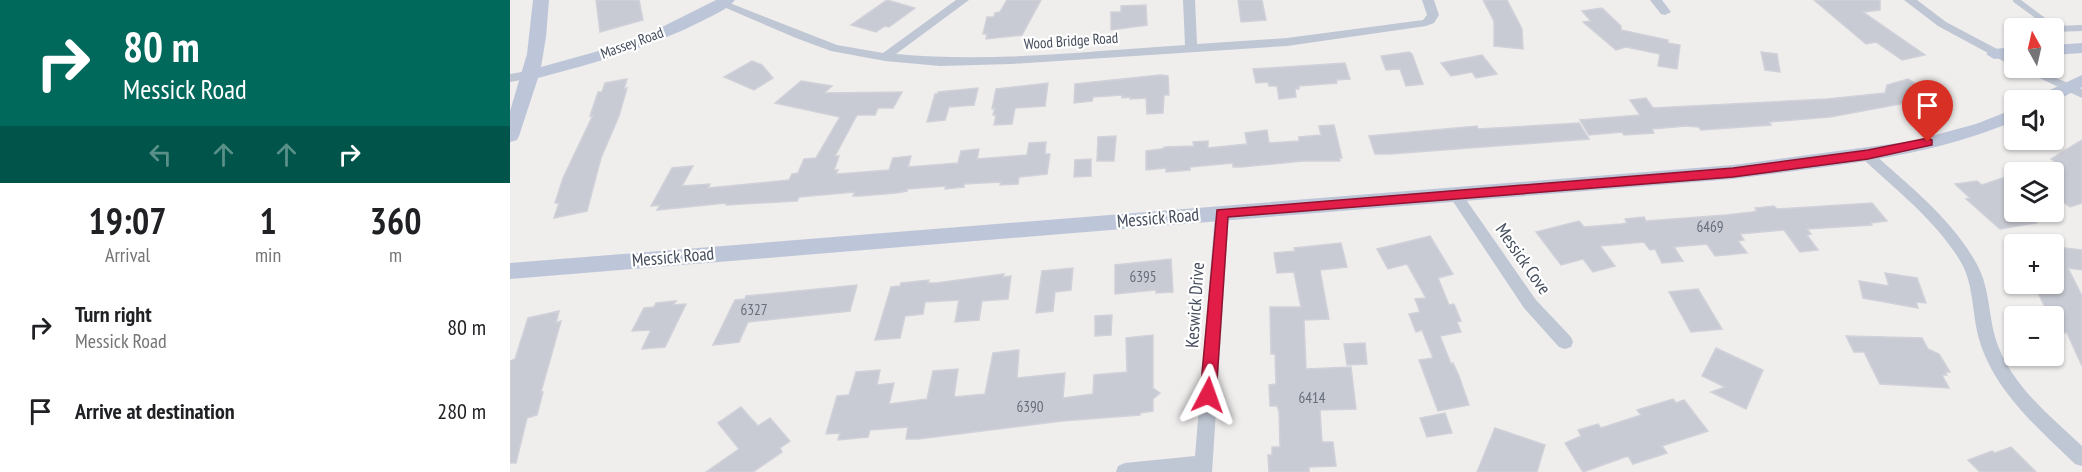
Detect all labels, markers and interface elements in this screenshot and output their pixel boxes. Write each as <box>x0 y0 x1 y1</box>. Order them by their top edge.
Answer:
north arrow <box>2004 18 2064 78</box>
map controls <box>2004 18 2064 366</box>
text: 80 m <box>123 19 200 74</box>
street label: Massey Road <box>598 22 666 63</box>
icon: right <box>24 24 102 102</box>
street label: Wood Bridge Road <box>1023 28 1119 53</box>
text: Messick Road <box>123 72 247 106</box>
pin <box>1902 80 1953 142</box>
icon: arrive <box>1911 89 1944 122</box>
button: sound <box>2004 90 2064 150</box>
icon: left <box>144 138 177 171</box>
icon: ahead <box>207 138 240 171</box>
icon: ahead <box>270 138 303 171</box>
icon: right <box>333 138 366 171</box>
button: layers <box>2004 162 2064 222</box>
text: 19:07 <box>89 197 166 244</box>
text: 1 <box>259 197 277 244</box>
text: 360 <box>370 197 421 244</box>
street label: Messick Road <box>1116 202 1200 233</box>
house number: 6469 <box>1696 217 1724 236</box>
street label: Messick Cove <box>1491 219 1556 299</box>
button: + <box>2004 234 2064 294</box>
street label: Messick Road <box>631 241 715 272</box>
text: Arrival <box>105 242 150 268</box>
text: min <box>255 242 281 268</box>
text: m <box>389 242 402 268</box>
street label: Keswick Drive <box>1180 261 1209 349</box>
house number: 6395 <box>1129 267 1157 286</box>
text: Turn right <box>75 300 152 328</box>
house number: 6327 <box>740 300 768 319</box>
button: − <box>2004 306 2064 366</box>
icon: right <box>24 311 57 344</box>
text: 80 m <box>447 313 486 341</box>
text: Messick Road <box>75 328 167 354</box>
position arrow <box>1176 363 1240 427</box>
house number: 6414 <box>1298 388 1326 407</box>
icon: arrive <box>24 395 57 428</box>
text: Arrive at destination <box>75 397 235 425</box>
text: 280 m <box>437 397 486 425</box>
house number: 6390 <box>1016 397 1044 416</box>

